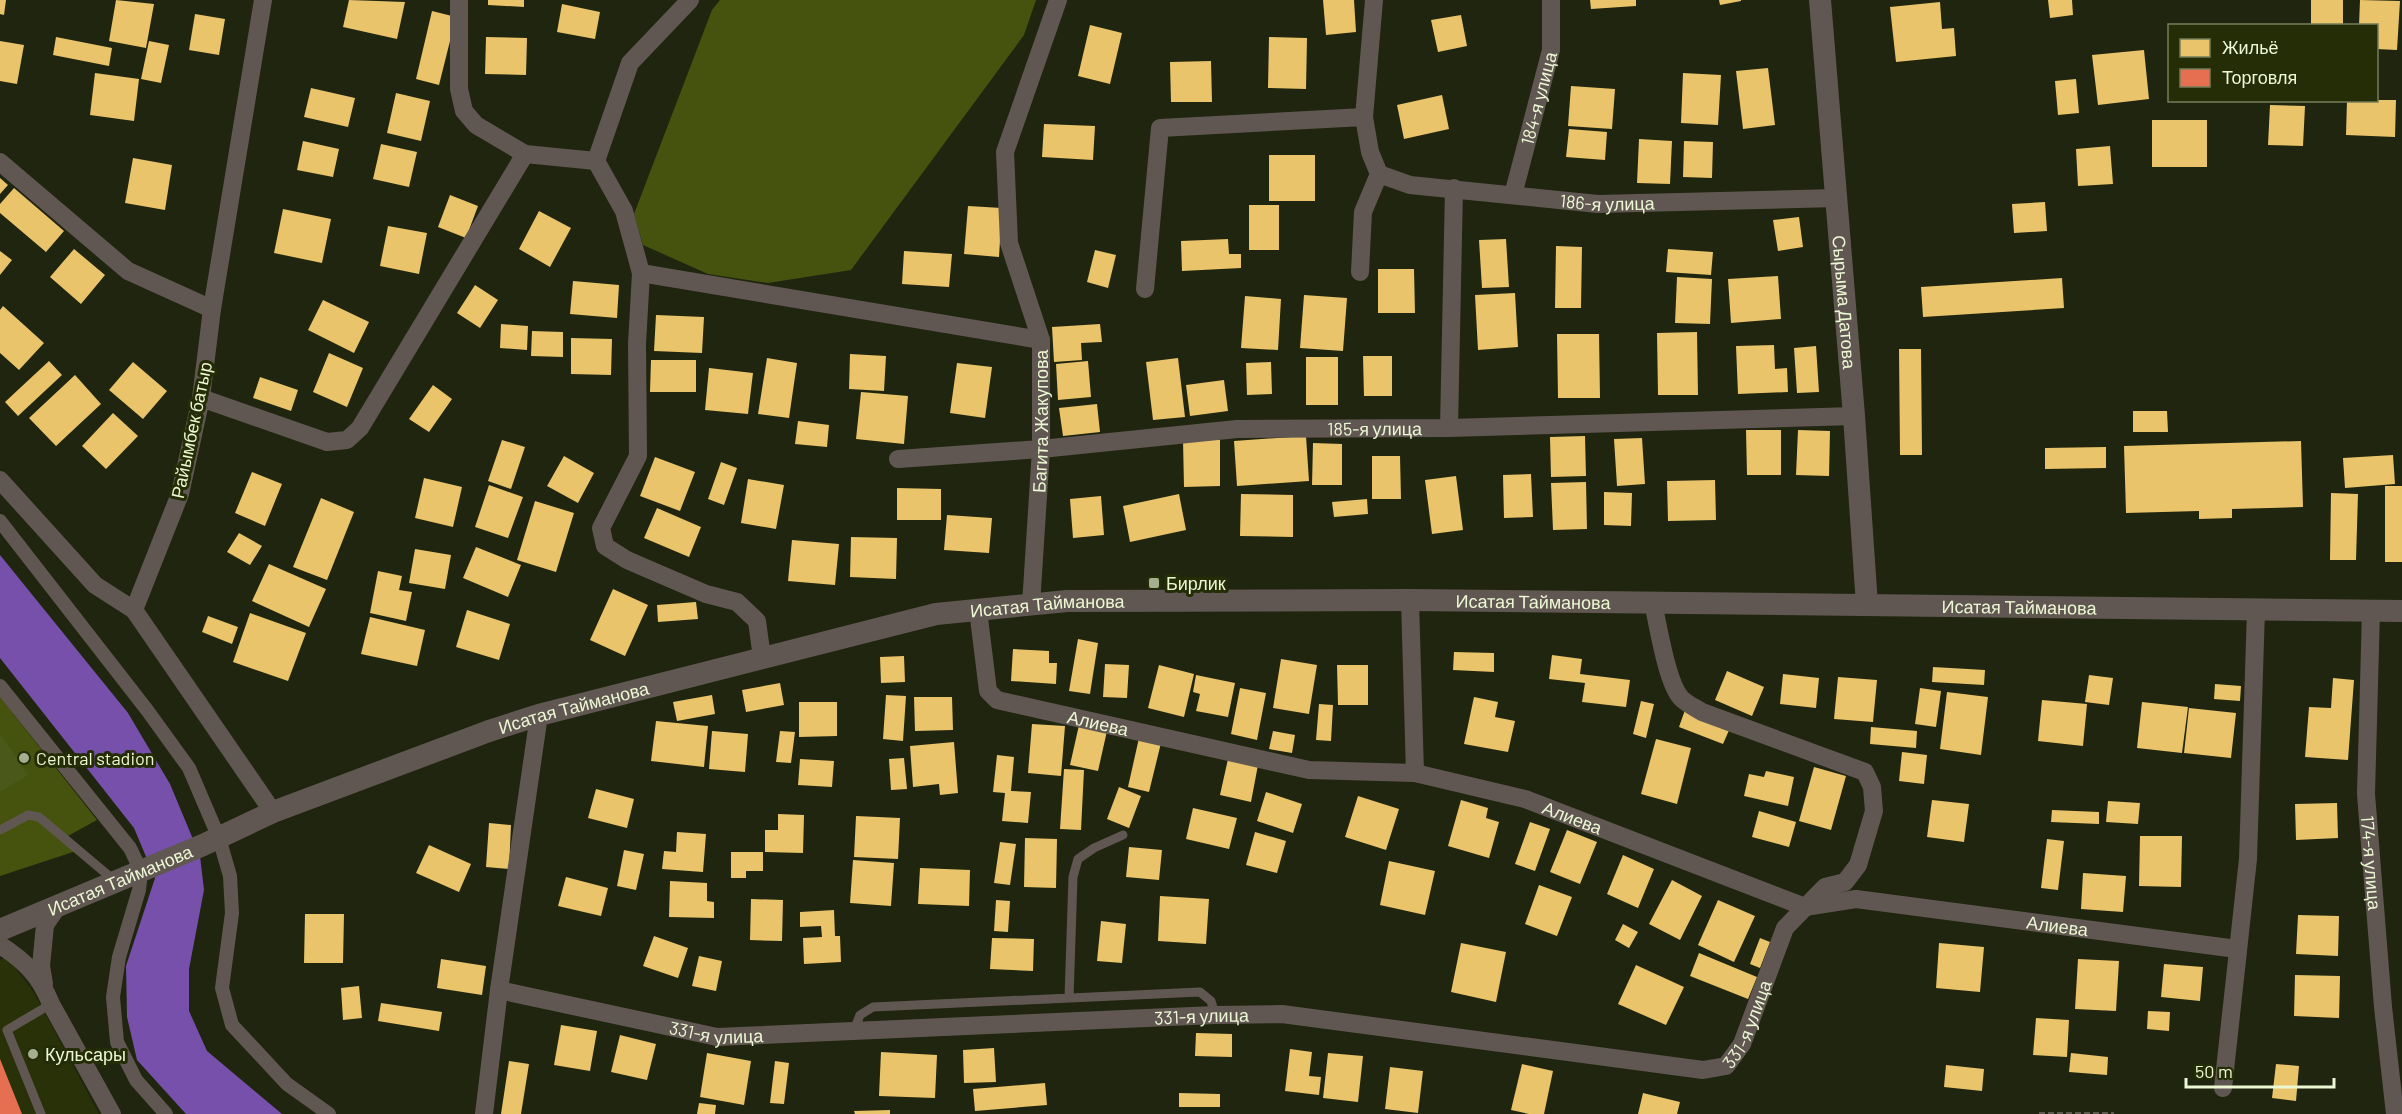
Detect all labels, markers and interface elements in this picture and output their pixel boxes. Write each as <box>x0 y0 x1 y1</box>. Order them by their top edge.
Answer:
legend <box>2168 24 2378 102</box>
text: Жильё <box>2222 36 2279 58</box>
street label: 184-я улица <box>1516 48 1561 147</box>
text: Торговля <box>2222 66 2297 88</box>
street label: 186-я улица <box>1559 189 1656 215</box>
street label: Сырыма Датова <box>1828 234 1861 371</box>
street label: Багита Жакупова <box>1027 349 1052 494</box>
street label: Райымбек батыр <box>166 360 216 500</box>
street label: 185-я улица <box>1327 417 1423 440</box>
place label: Бирлик <box>1166 572 1226 594</box>
marker: Бирлик <box>1147 576 1161 590</box>
street label: Исатая Тайманова <box>969 590 1126 622</box>
street label: Исатая Тайманова <box>1455 590 1612 613</box>
street label: Исатая Тайманова <box>1941 595 2098 619</box>
street label: Исатая Тайманова <box>496 676 652 738</box>
street label: Алиева <box>1065 705 1132 740</box>
place label: Central stadion <box>36 747 155 769</box>
marker: Central stadion <box>17 751 31 765</box>
street label: Алиева <box>1540 796 1606 839</box>
street label: 174-я улица <box>2357 815 2386 912</box>
street label: Исатая Тайманова <box>44 839 197 920</box>
street label: Алиева <box>2025 910 2091 940</box>
street label: 331-я улица <box>1717 976 1776 1072</box>
street label: 331-я улица <box>1154 1003 1250 1029</box>
street label: 331-я улица <box>667 1016 765 1048</box>
place label: Кульсары <box>45 1043 126 1065</box>
marker: Кульсары <box>26 1047 40 1061</box>
scale bar <box>2186 1051 2334 1089</box>
text: 50 m <box>2195 1060 2233 1082</box>

